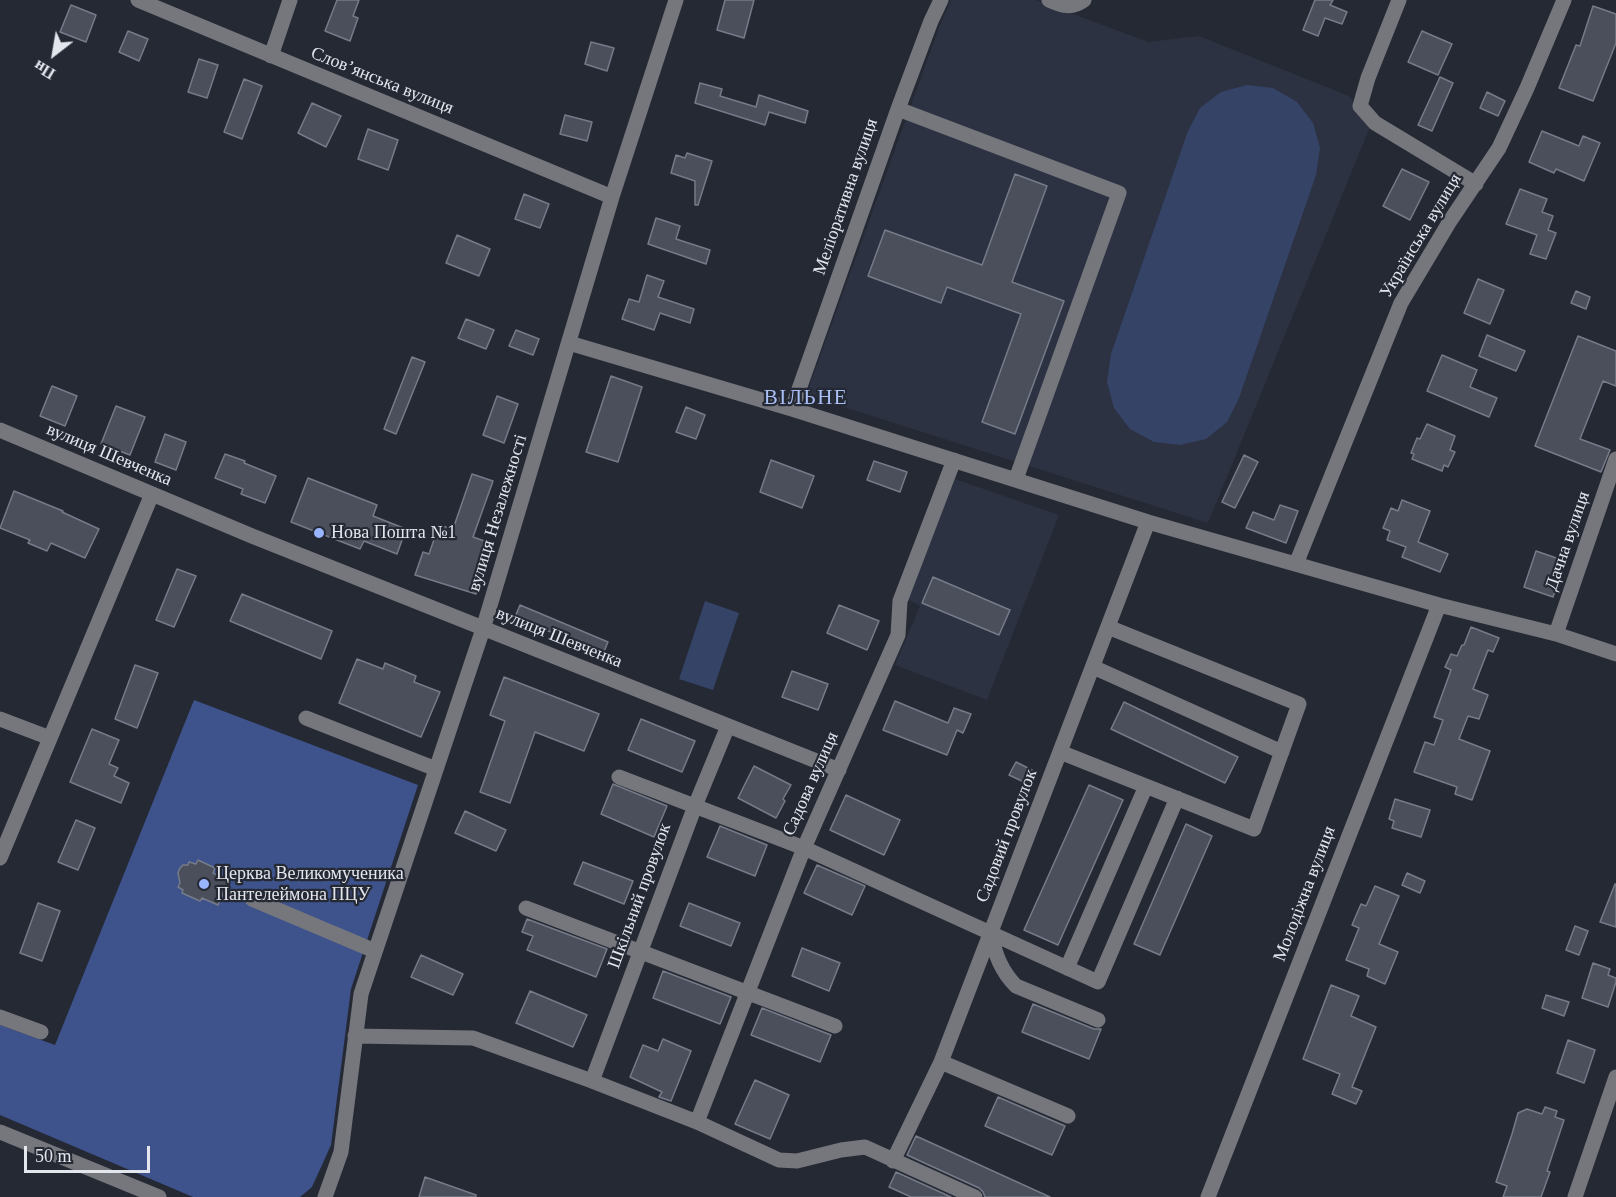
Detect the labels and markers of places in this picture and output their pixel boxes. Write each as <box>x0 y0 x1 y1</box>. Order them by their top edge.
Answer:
place label: Нова Пошта №1 <box>331 522 456 544</box>
marker: Нова Пошта №1 <box>312 526 326 540</box>
place label: Церква Великомученика Пантелеймона ПЦУ <box>216 863 404 906</box>
marker: Церква Великомученика Пантелеймона ПЦУ <box>197 877 211 891</box>

